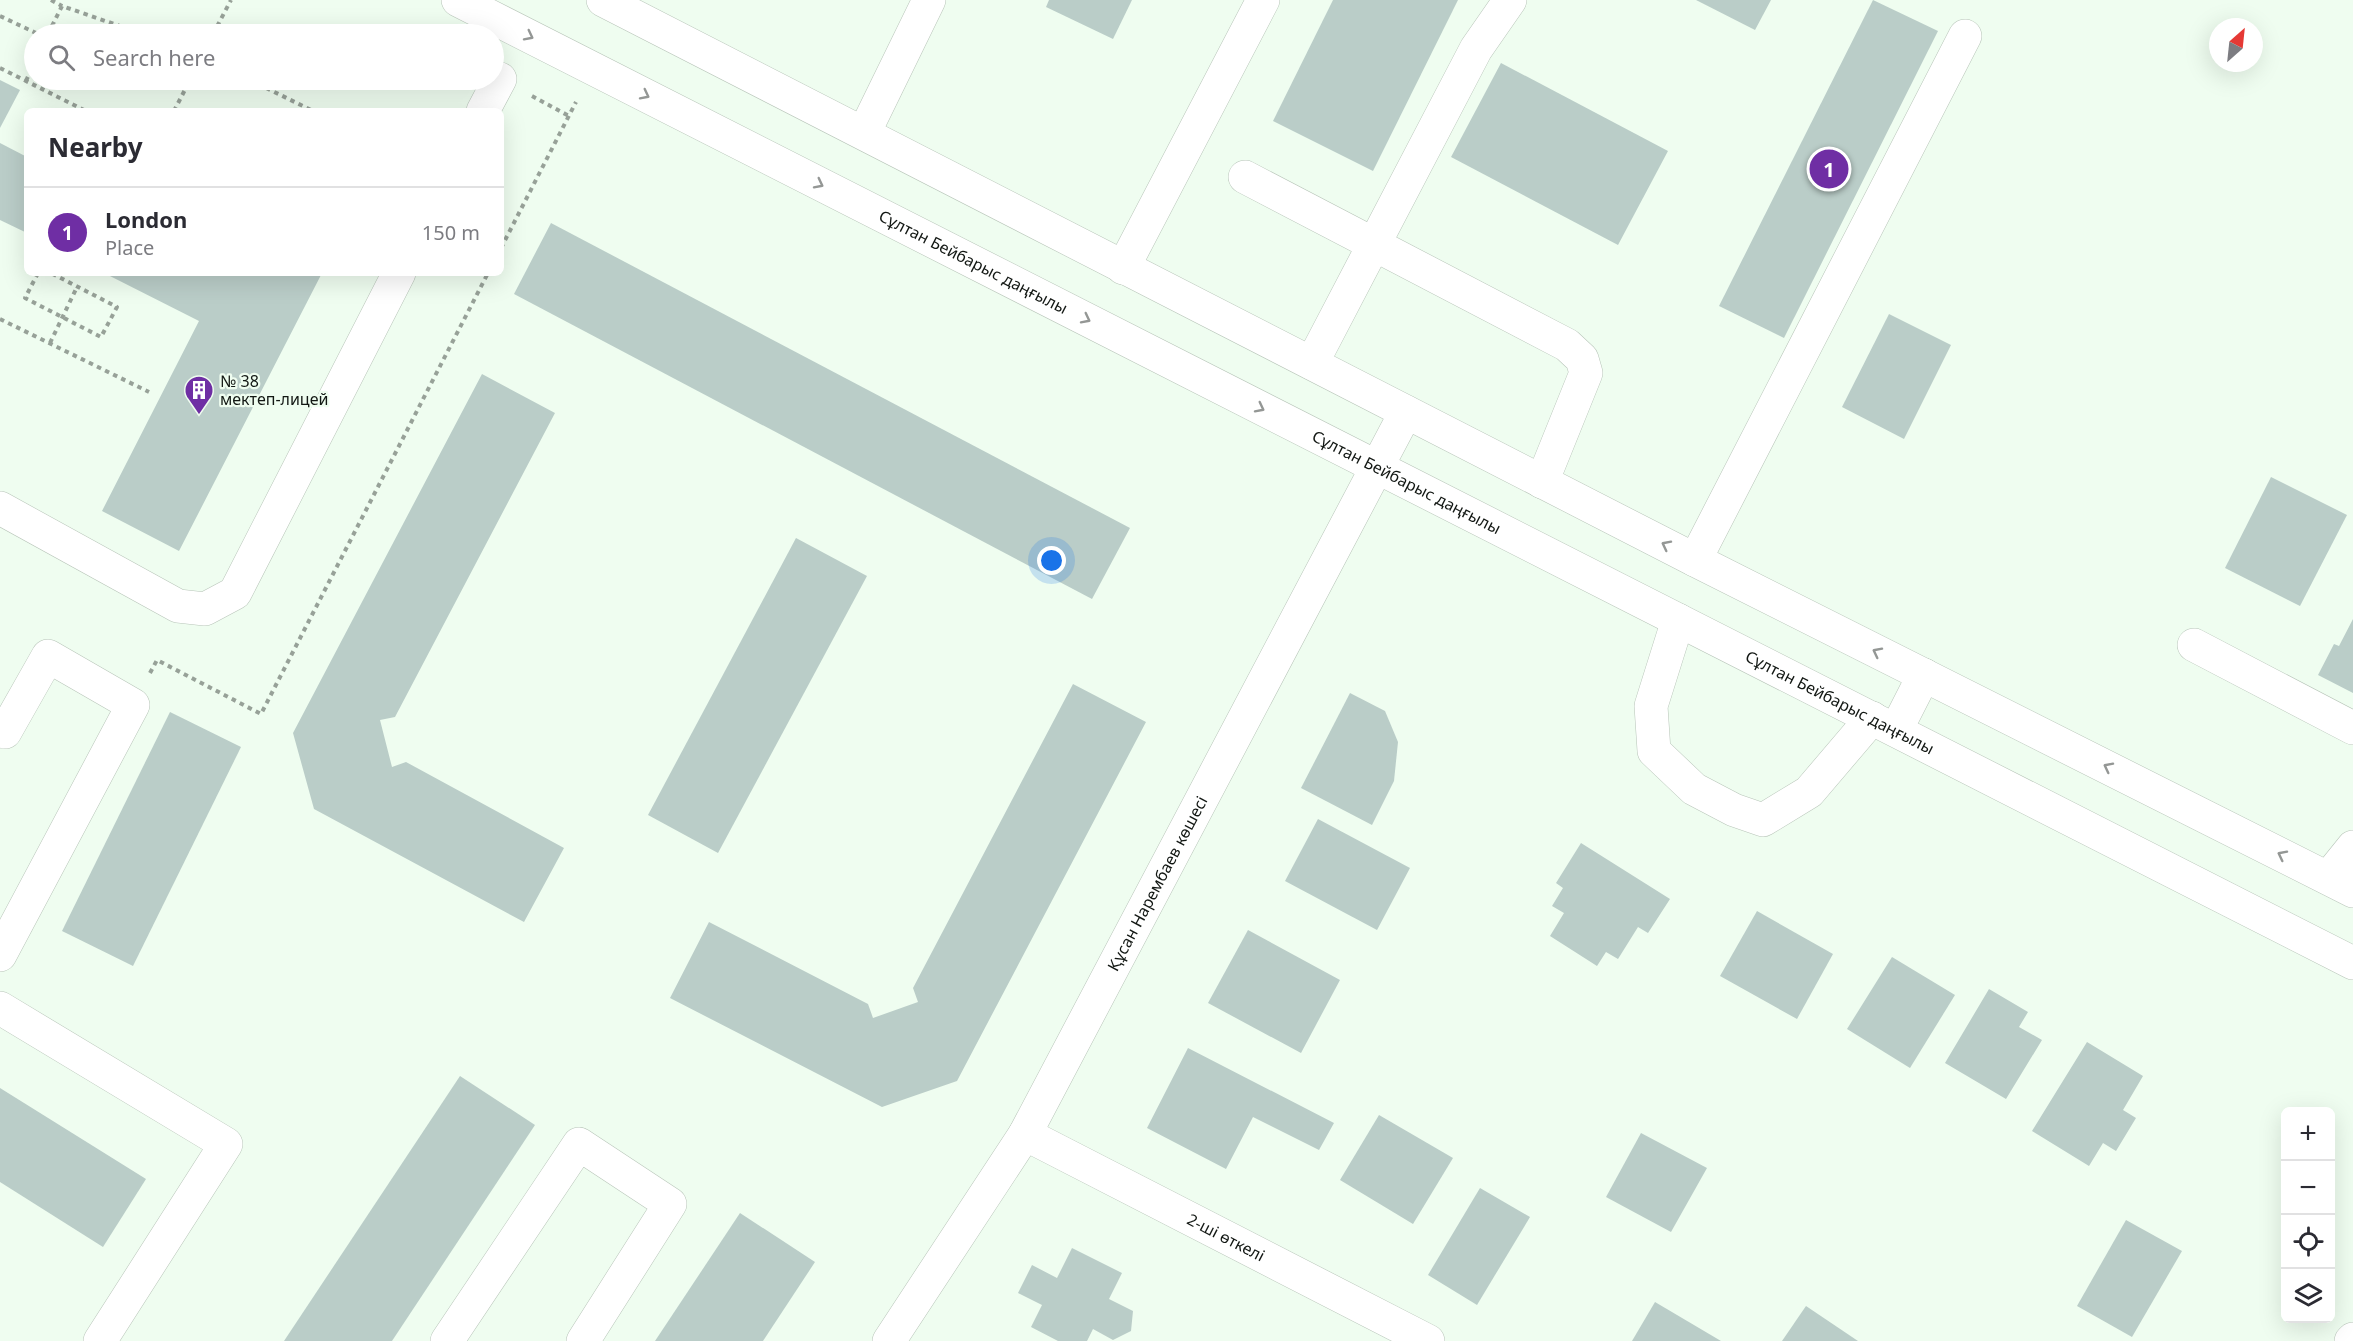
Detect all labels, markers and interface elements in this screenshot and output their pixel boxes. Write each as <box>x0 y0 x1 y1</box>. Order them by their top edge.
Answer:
north arrow <box>2209 18 2263 72</box>
search box <box>24 24 504 90</box>
one-way arrow <box>523 29 533 40</box>
icon: search <box>45 41 78 74</box>
text: Search here <box>93 42 215 72</box>
one-way arrow <box>639 88 650 100</box>
text: Nearby <box>48 129 143 165</box>
pin: 1 <box>1810 146 1848 192</box>
one-way arrow <box>813 176 824 188</box>
text: London <box>105 204 187 234</box>
street label: Сұлтан Бейбарыс даңғылы <box>875 205 1071 319</box>
text: 1 <box>62 219 73 246</box>
text: 150 m <box>422 219 480 246</box>
text: Place <box>105 234 154 261</box>
one-way arrow <box>1080 312 1091 324</box>
place label: № 38 мектеп-лицей <box>220 370 328 410</box>
building icon: № 38 мектеп-лицей <box>183 374 215 416</box>
one-way arrow <box>1254 401 1265 412</box>
street label: Сұлтан Бейбарыс даңғылы <box>1308 425 1505 539</box>
one-way arrow <box>1661 541 1672 552</box>
your location <box>1037 546 1066 575</box>
street label: Сұлтан Бейбарыс даңғылы <box>1742 645 1938 759</box>
one-way arrow <box>1873 647 1884 659</box>
one-way arrow <box>2103 763 2114 775</box>
street label: Құсан Нарембаев көшесі <box>1102 792 1212 975</box>
one-way arrow <box>2278 851 2288 862</box>
map controls <box>2281 1107 2335 1323</box>
button: + <box>2281 1107 2335 1161</box>
button: − <box>2281 1161 2335 1215</box>
street label: 2-ші өткелі <box>1183 1208 1269 1266</box>
button: locate <box>2281 1215 2335 1269</box>
button: layers <box>2281 1269 2335 1323</box>

